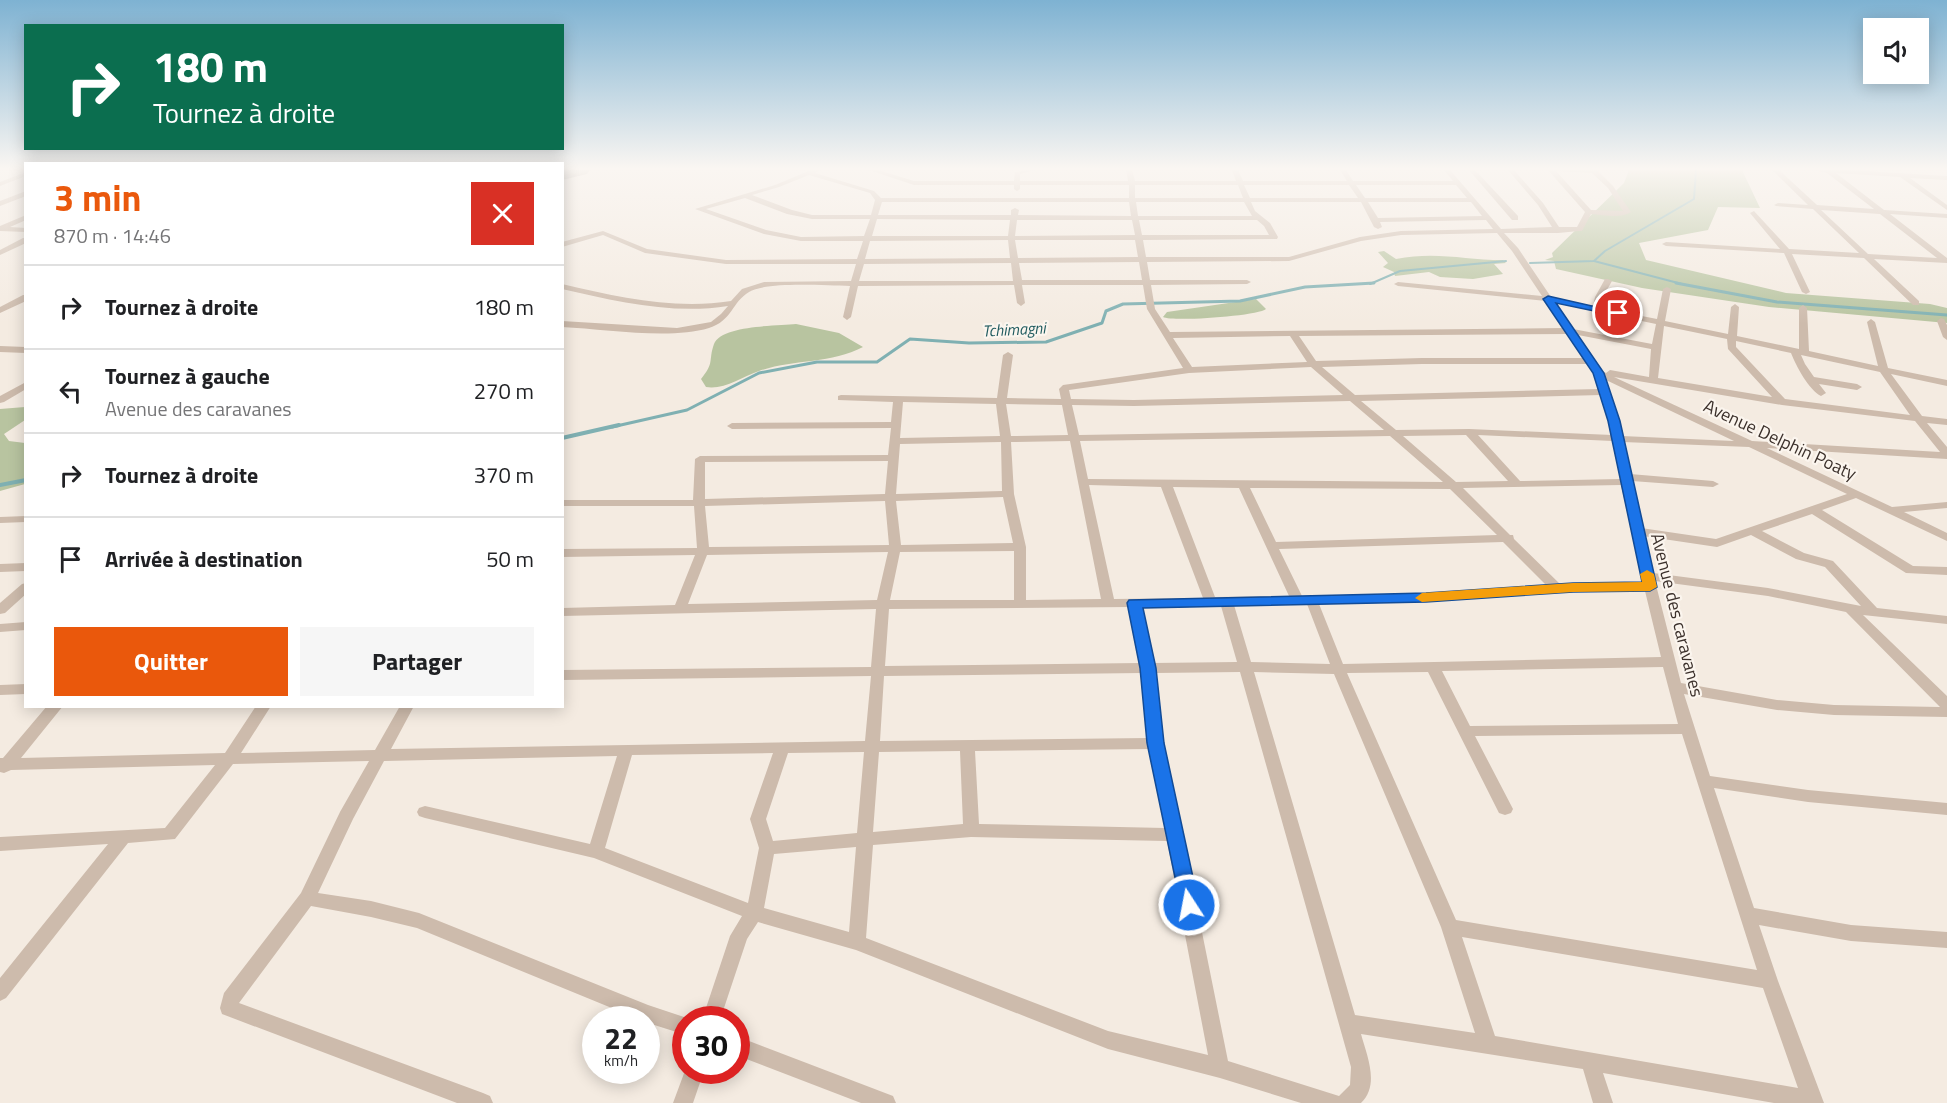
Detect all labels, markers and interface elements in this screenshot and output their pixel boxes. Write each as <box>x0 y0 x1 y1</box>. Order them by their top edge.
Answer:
map controls <box>1863 18 1929 84</box>
button: sound <box>1863 18 1929 84</box>
text: 180 m <box>153 34 268 98</box>
icon: right <box>54 48 132 126</box>
text: Tournez à droite <box>153 92 335 133</box>
text: 3 min <box>54 170 141 225</box>
button: close <box>471 182 534 245</box>
text: 870 m · 14:46 <box>54 220 171 251</box>
pin <box>1592 287 1643 338</box>
text: Tournez à droite <box>105 290 258 324</box>
text: 180 m <box>474 290 534 324</box>
icon: right <box>54 291 87 324</box>
icon: arrive <box>1601 296 1634 329</box>
water label: Tchimagni <box>982 315 1048 343</box>
text: Tournez à gauche <box>105 359 270 393</box>
text: 270 m <box>474 374 534 408</box>
icon: left <box>54 375 87 408</box>
street label: Avenue Delphin Poaty <box>1699 392 1861 487</box>
text: Avenue des caravanes <box>105 393 292 424</box>
text: Tournez à droite <box>105 458 258 492</box>
text: 370 m <box>474 458 534 492</box>
icon: right <box>54 459 87 492</box>
street label: Avenue des caravanes <box>1644 530 1711 700</box>
text: Arrivée à destination <box>105 542 303 576</box>
text: 50 m <box>486 542 534 576</box>
icon: arrive <box>54 543 87 576</box>
button: Quitter <box>54 627 288 696</box>
button: Partager <box>300 627 534 696</box>
position arrow <box>1157 873 1221 937</box>
speed limit sign: 30 <box>672 1006 750 1084</box>
text: 22 <box>604 1015 638 1061</box>
text: km/h <box>604 1049 638 1072</box>

